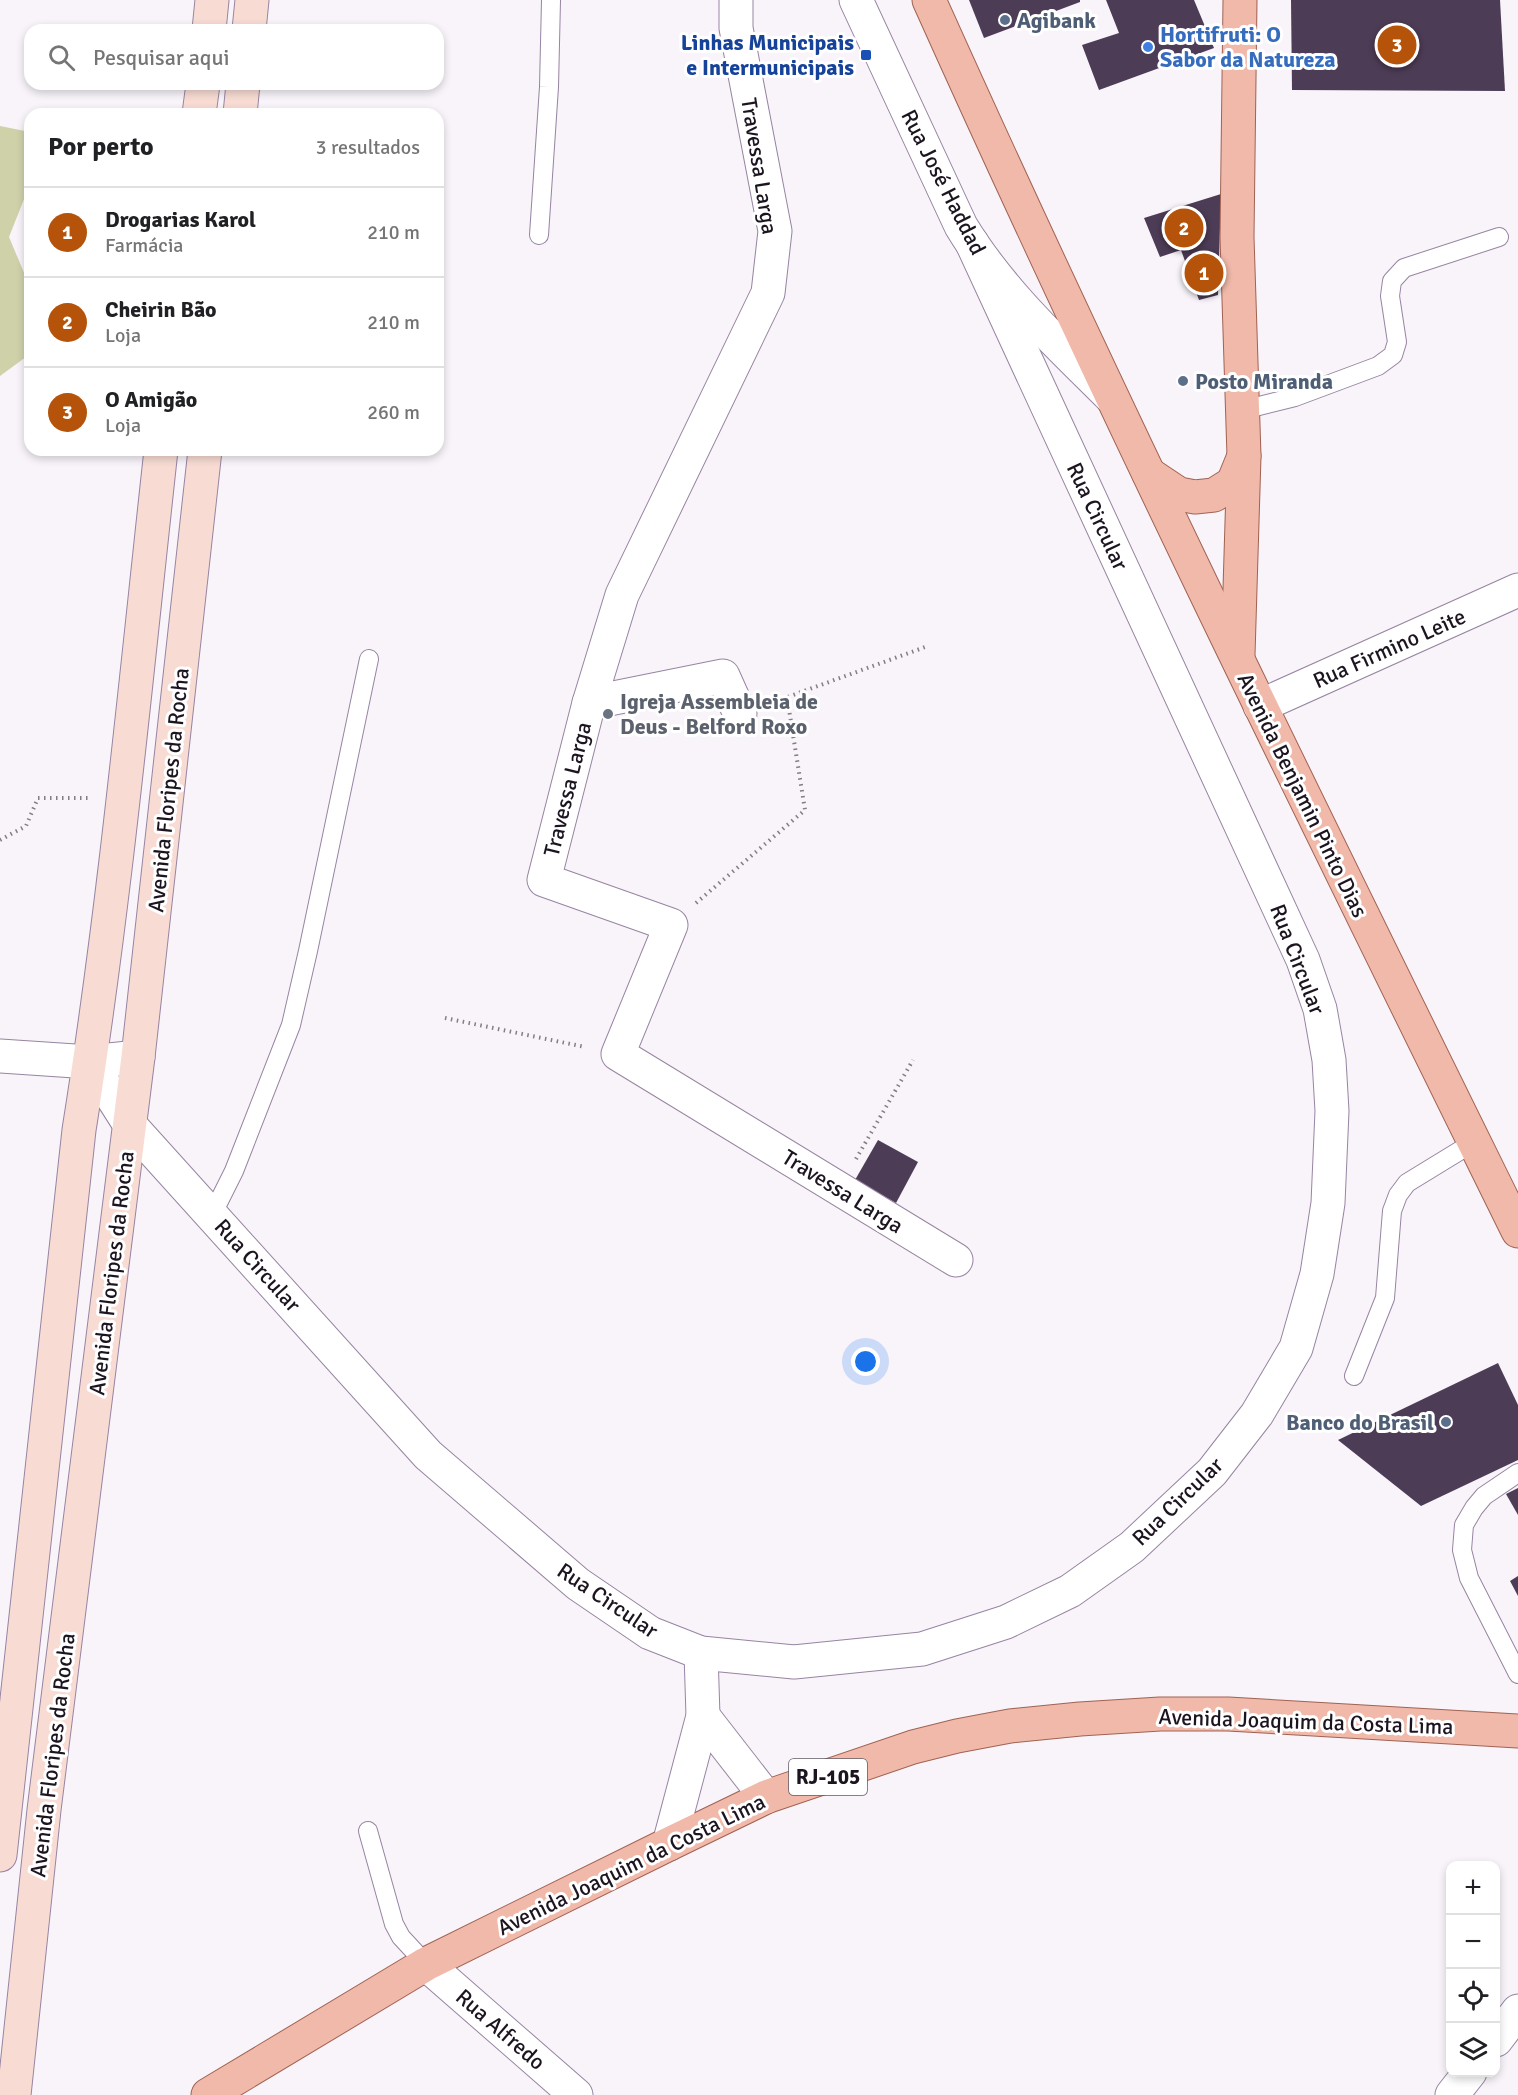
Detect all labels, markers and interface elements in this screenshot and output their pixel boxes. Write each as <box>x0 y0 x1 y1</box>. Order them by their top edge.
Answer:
place label: Agibank <box>1017 7 1096 34</box>
marker: Agibank <box>998 13 1012 27</box>
place label: Hortifruti: O Sabor da Natureza <box>1160 21 1336 73</box>
pin: 3 <box>1378 22 1416 68</box>
search box <box>24 24 444 90</box>
place label: Linhas Municipais e Intermunicipais <box>681 29 854 81</box>
marker: Hortifruti: O Sabor da Natureza <box>1141 40 1155 54</box>
icon: search <box>45 41 78 74</box>
text: Pesquisar aqui <box>93 44 229 71</box>
marker: Linhas Municipais e Intermunicipais <box>859 48 873 62</box>
street label: Travessa Larga <box>735 96 784 236</box>
street label: Rua José Haddad <box>895 105 992 259</box>
text: Por perto <box>48 131 154 163</box>
text: 3 resultados <box>316 135 420 160</box>
text: Drogarias Karol <box>105 206 256 233</box>
pin: 2 <box>1164 206 1204 250</box>
text: 1 <box>62 220 73 245</box>
text: 210 m <box>367 220 420 245</box>
text: Farmácia <box>105 233 183 258</box>
pin: 1 <box>1184 250 1224 296</box>
text: Cheirin Bão <box>105 296 217 323</box>
text: 2 <box>62 310 73 335</box>
text: 210 m <box>367 310 420 335</box>
text: Loja <box>105 323 141 348</box>
place label: Posto Miranda <box>1195 368 1333 395</box>
marker: Posto Miranda <box>1176 374 1190 388</box>
text: O Amigão <box>105 386 197 413</box>
text: 3 <box>62 400 73 425</box>
text: 260 m <box>367 400 420 425</box>
text: Loja <box>105 413 141 438</box>
street label: Rua Circular <box>1061 458 1134 574</box>
street label: Rua Firmino Leite <box>1309 603 1470 694</box>
street label: Avenida Floripes da Rocha <box>142 666 195 914</box>
street label: Avenida Benjamin Pinto Dias <box>1232 669 1374 922</box>
place label: Igreja Assembleia de Deus - Belford Roxo <box>620 688 818 740</box>
marker: Igreja Assembleia de Deus - Belford Roxo <box>601 707 615 721</box>
street label: Travessa Larga <box>538 719 597 859</box>
street label: Rua Circular <box>1264 900 1331 1018</box>
street label: Travessa Larga <box>777 1144 908 1239</box>
street label: Avenida Floripes da Rocha <box>83 1149 140 1397</box>
street label: Rua Circular <box>209 1213 306 1317</box>
your location <box>851 1347 880 1376</box>
place label: Banco do Brasil <box>1286 1409 1434 1436</box>
marker: Banco do Brasil <box>1439 1415 1453 1429</box>
street label: Rua Circular <box>1126 1451 1228 1551</box>
street label: Rua Circular <box>552 1557 663 1644</box>
street label: Avenida Floripes da Rocha <box>24 1631 81 1879</box>
street label: Avenida Joaquim da Costa Lima <box>1158 1703 1454 1740</box>
road number: RJ-105 <box>789 1759 867 1795</box>
street label: Avenida Joaquim da Costa Lima <box>493 1788 770 1941</box>
map controls <box>1446 1861 1500 2077</box>
button: + <box>1446 1861 1500 1915</box>
button: − <box>1446 1915 1500 1969</box>
button: locate <box>1446 1969 1500 2023</box>
street label: Rua Alfredo <box>450 1983 551 2076</box>
button: layers <box>1446 2023 1500 2077</box>

